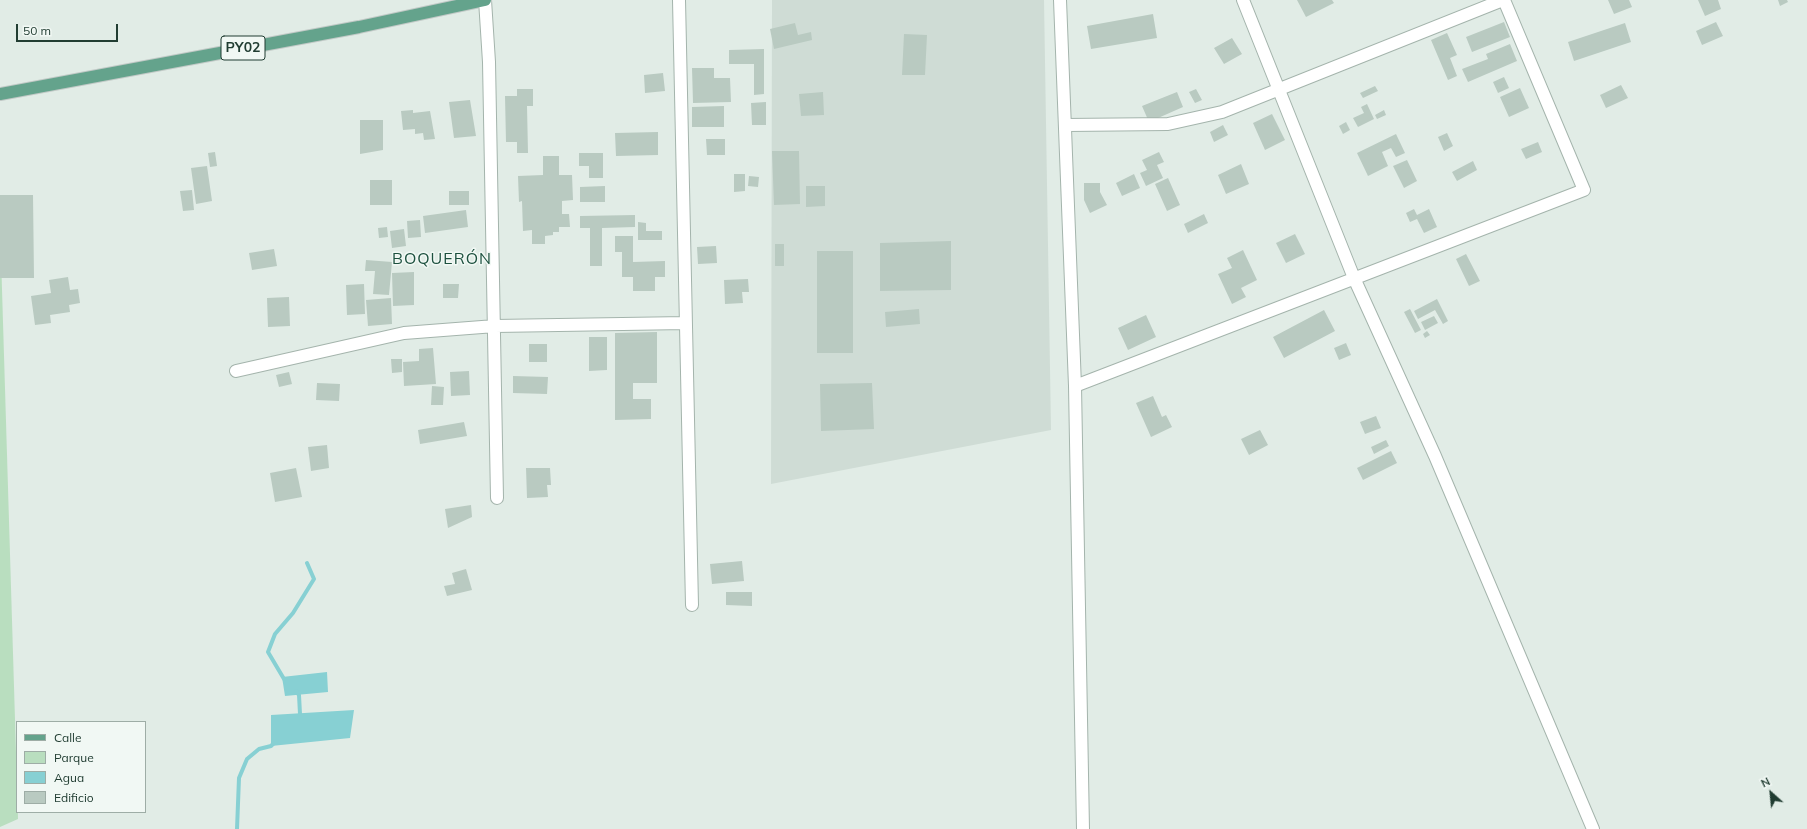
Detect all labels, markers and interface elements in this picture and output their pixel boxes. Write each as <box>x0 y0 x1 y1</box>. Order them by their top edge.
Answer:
scale bar <box>18 16 120 42</box>
text: 50 m <box>23 23 51 38</box>
road number: PY02 <box>221 36 265 60</box>
district label: BOQUERÓN <box>392 249 492 269</box>
legend <box>16 721 146 813</box>
text: Calle <box>54 730 81 745</box>
text: Parque <box>54 750 94 765</box>
text: Agua <box>54 770 84 785</box>
north arrow <box>1751 773 1791 813</box>
text: N <box>1759 774 1772 790</box>
text: Edificio <box>54 790 94 805</box>

